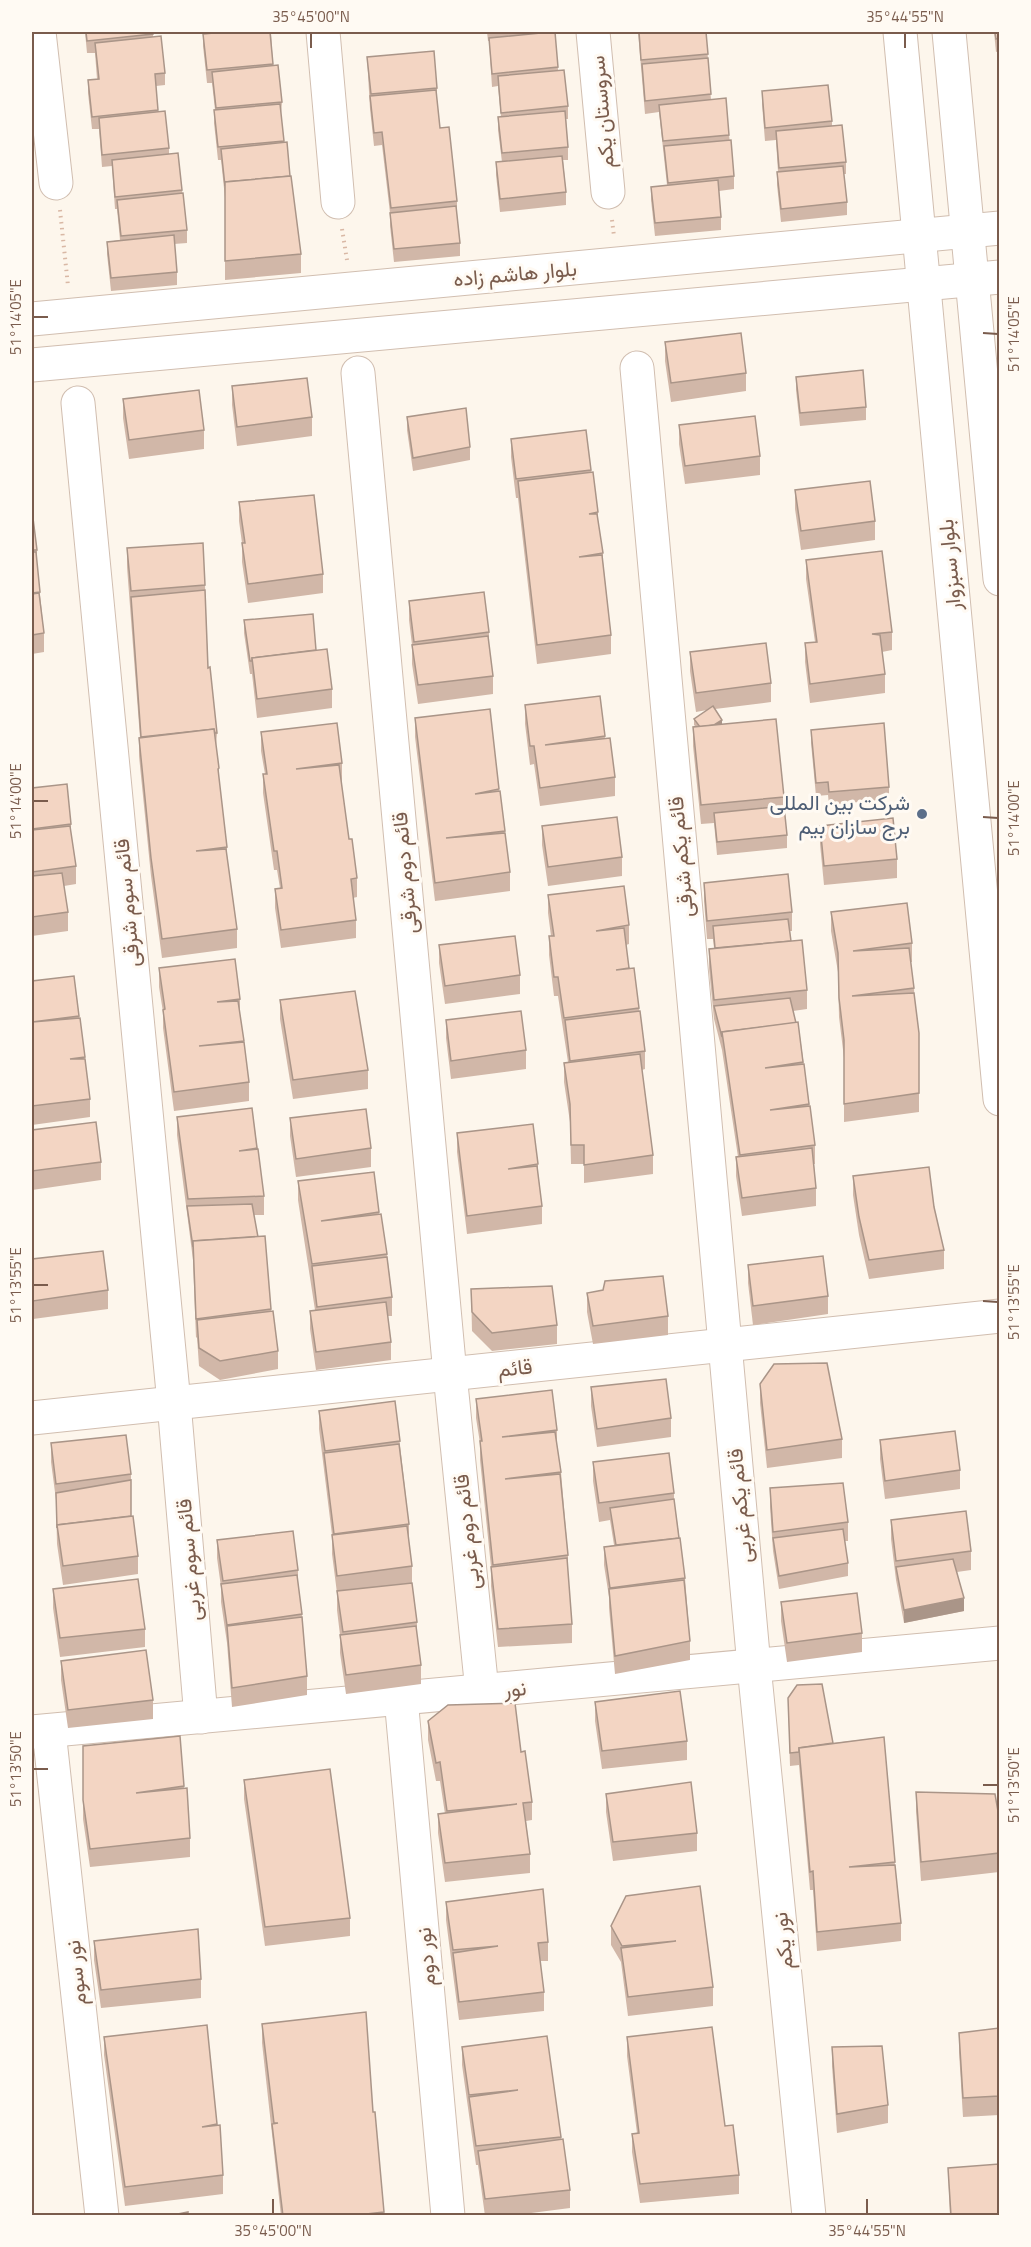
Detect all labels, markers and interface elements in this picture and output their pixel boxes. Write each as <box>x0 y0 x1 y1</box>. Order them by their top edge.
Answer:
text: 35°45'00"N <box>272 5 350 28</box>
text: 35°44'55"N <box>866 5 944 28</box>
street label: سروستان یکم <box>580 54 622 170</box>
street label: بلوار هاشم زاده <box>452 252 578 294</box>
text: 51°14'05"E <box>4 279 27 355</box>
text: 51°14'05"E <box>1002 296 1025 372</box>
street label: بلوار سبزوار <box>929 518 969 613</box>
text: 51°14'00"E <box>4 763 27 839</box>
text: 51°14'00"E <box>1002 780 1025 856</box>
place label: شرکت بین المللی برج سازان بیم <box>770 786 910 842</box>
street label: قائم یکم شرقی <box>659 795 701 919</box>
marker: شرکت بین المللی برج سازان بیم <box>915 807 929 821</box>
street label: قائم دوم شرقی <box>383 811 425 935</box>
street label: قائم سوم شرقی <box>104 837 148 969</box>
text: 51°13'55"E <box>4 1247 27 1323</box>
text: 51°13'55"E <box>1002 1264 1025 1340</box>
street label: قائم <box>496 1349 534 1385</box>
street label: قائم یکم غربی <box>718 1447 760 1565</box>
street label: قائم دوم غربی <box>444 1473 488 1591</box>
street label: قائم سوم غربی <box>167 1497 209 1623</box>
street label: نور <box>501 1671 528 1705</box>
text: 51°13'50"E <box>4 1731 27 1807</box>
text: 51°13'50"E <box>1002 1747 1025 1823</box>
street label: نور یکم <box>763 1911 801 1971</box>
street label: نور دوم <box>406 1926 444 1988</box>
street label: نور سوم <box>56 1939 94 2007</box>
text: 35°45'00"N <box>234 2219 312 2242</box>
text: 35°44'55"N <box>828 2219 906 2242</box>

